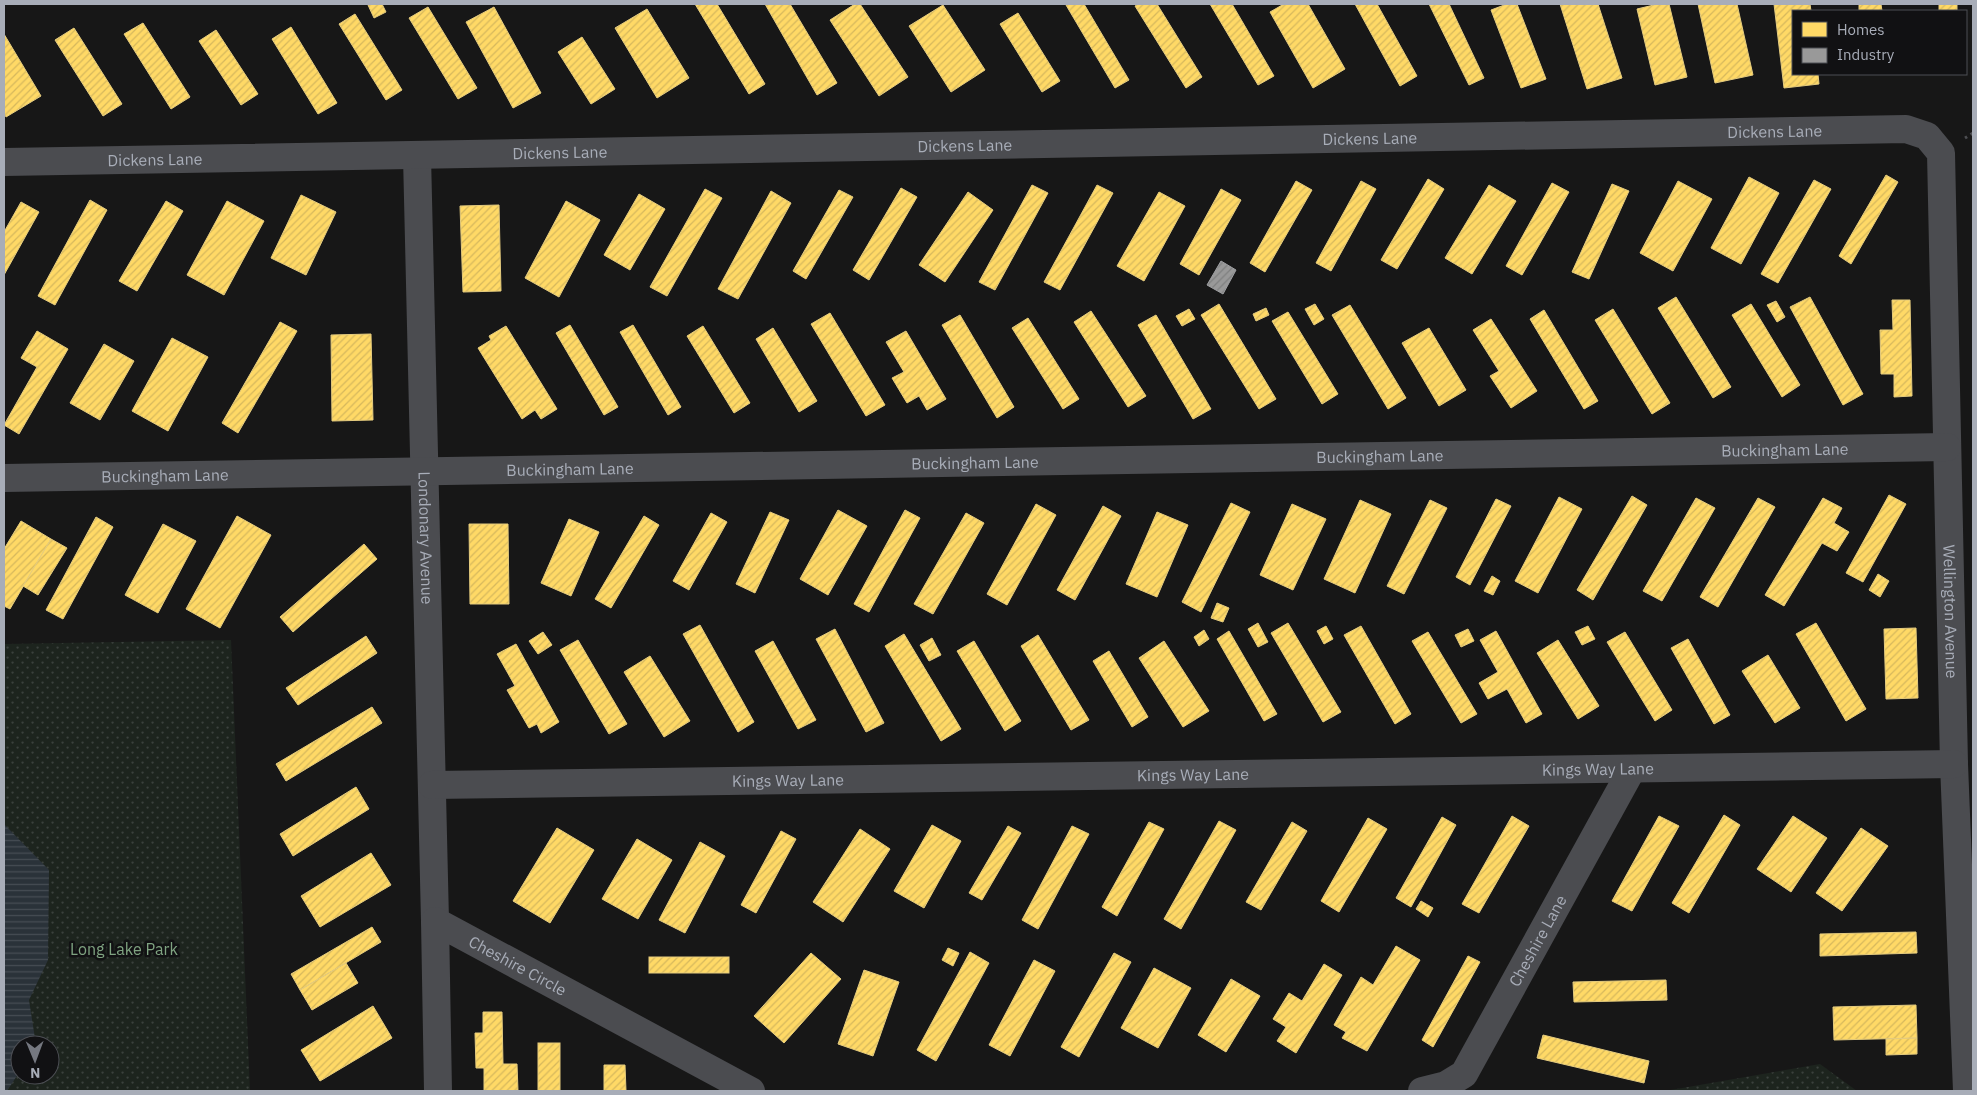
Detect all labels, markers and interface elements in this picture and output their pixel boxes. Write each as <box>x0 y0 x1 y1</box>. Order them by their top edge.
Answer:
legend <box>1792 10 1967 75</box>
text: Homes <box>1837 20 1885 39</box>
text: Industry <box>1837 45 1895 64</box>
street label: Dickens Lane <box>1727 120 1823 142</box>
street label: Dickens Lane <box>1322 127 1418 149</box>
street label: Dickens Lane <box>917 135 1013 156</box>
street label: Dickens Lane <box>512 142 608 163</box>
street label: Dickens Lane <box>107 149 203 170</box>
street label: Buckingham Lane <box>1721 439 1849 461</box>
street label: Buckingham Lane <box>1316 445 1444 467</box>
street label: Buckingham Lane <box>911 451 1039 474</box>
street label: Buckingham Lane <box>506 458 634 480</box>
street label: Buckingham Lane <box>101 464 229 486</box>
street label: Londonary Avenue <box>414 471 438 605</box>
street label: Wellington Avenue <box>1939 544 1962 679</box>
street label: Kings Way Lane <box>1542 758 1654 780</box>
street label: Kings Way Lane <box>1137 764 1249 785</box>
street label: Kings Way Lane <box>732 769 844 791</box>
street label: Cheshire Lane <box>1504 891 1571 990</box>
street label: Cheshire Circle <box>465 931 570 1000</box>
park label: Long Lake Park <box>70 939 178 959</box>
north arrow <box>10 1035 60 1085</box>
text: N <box>30 1064 40 1082</box>

